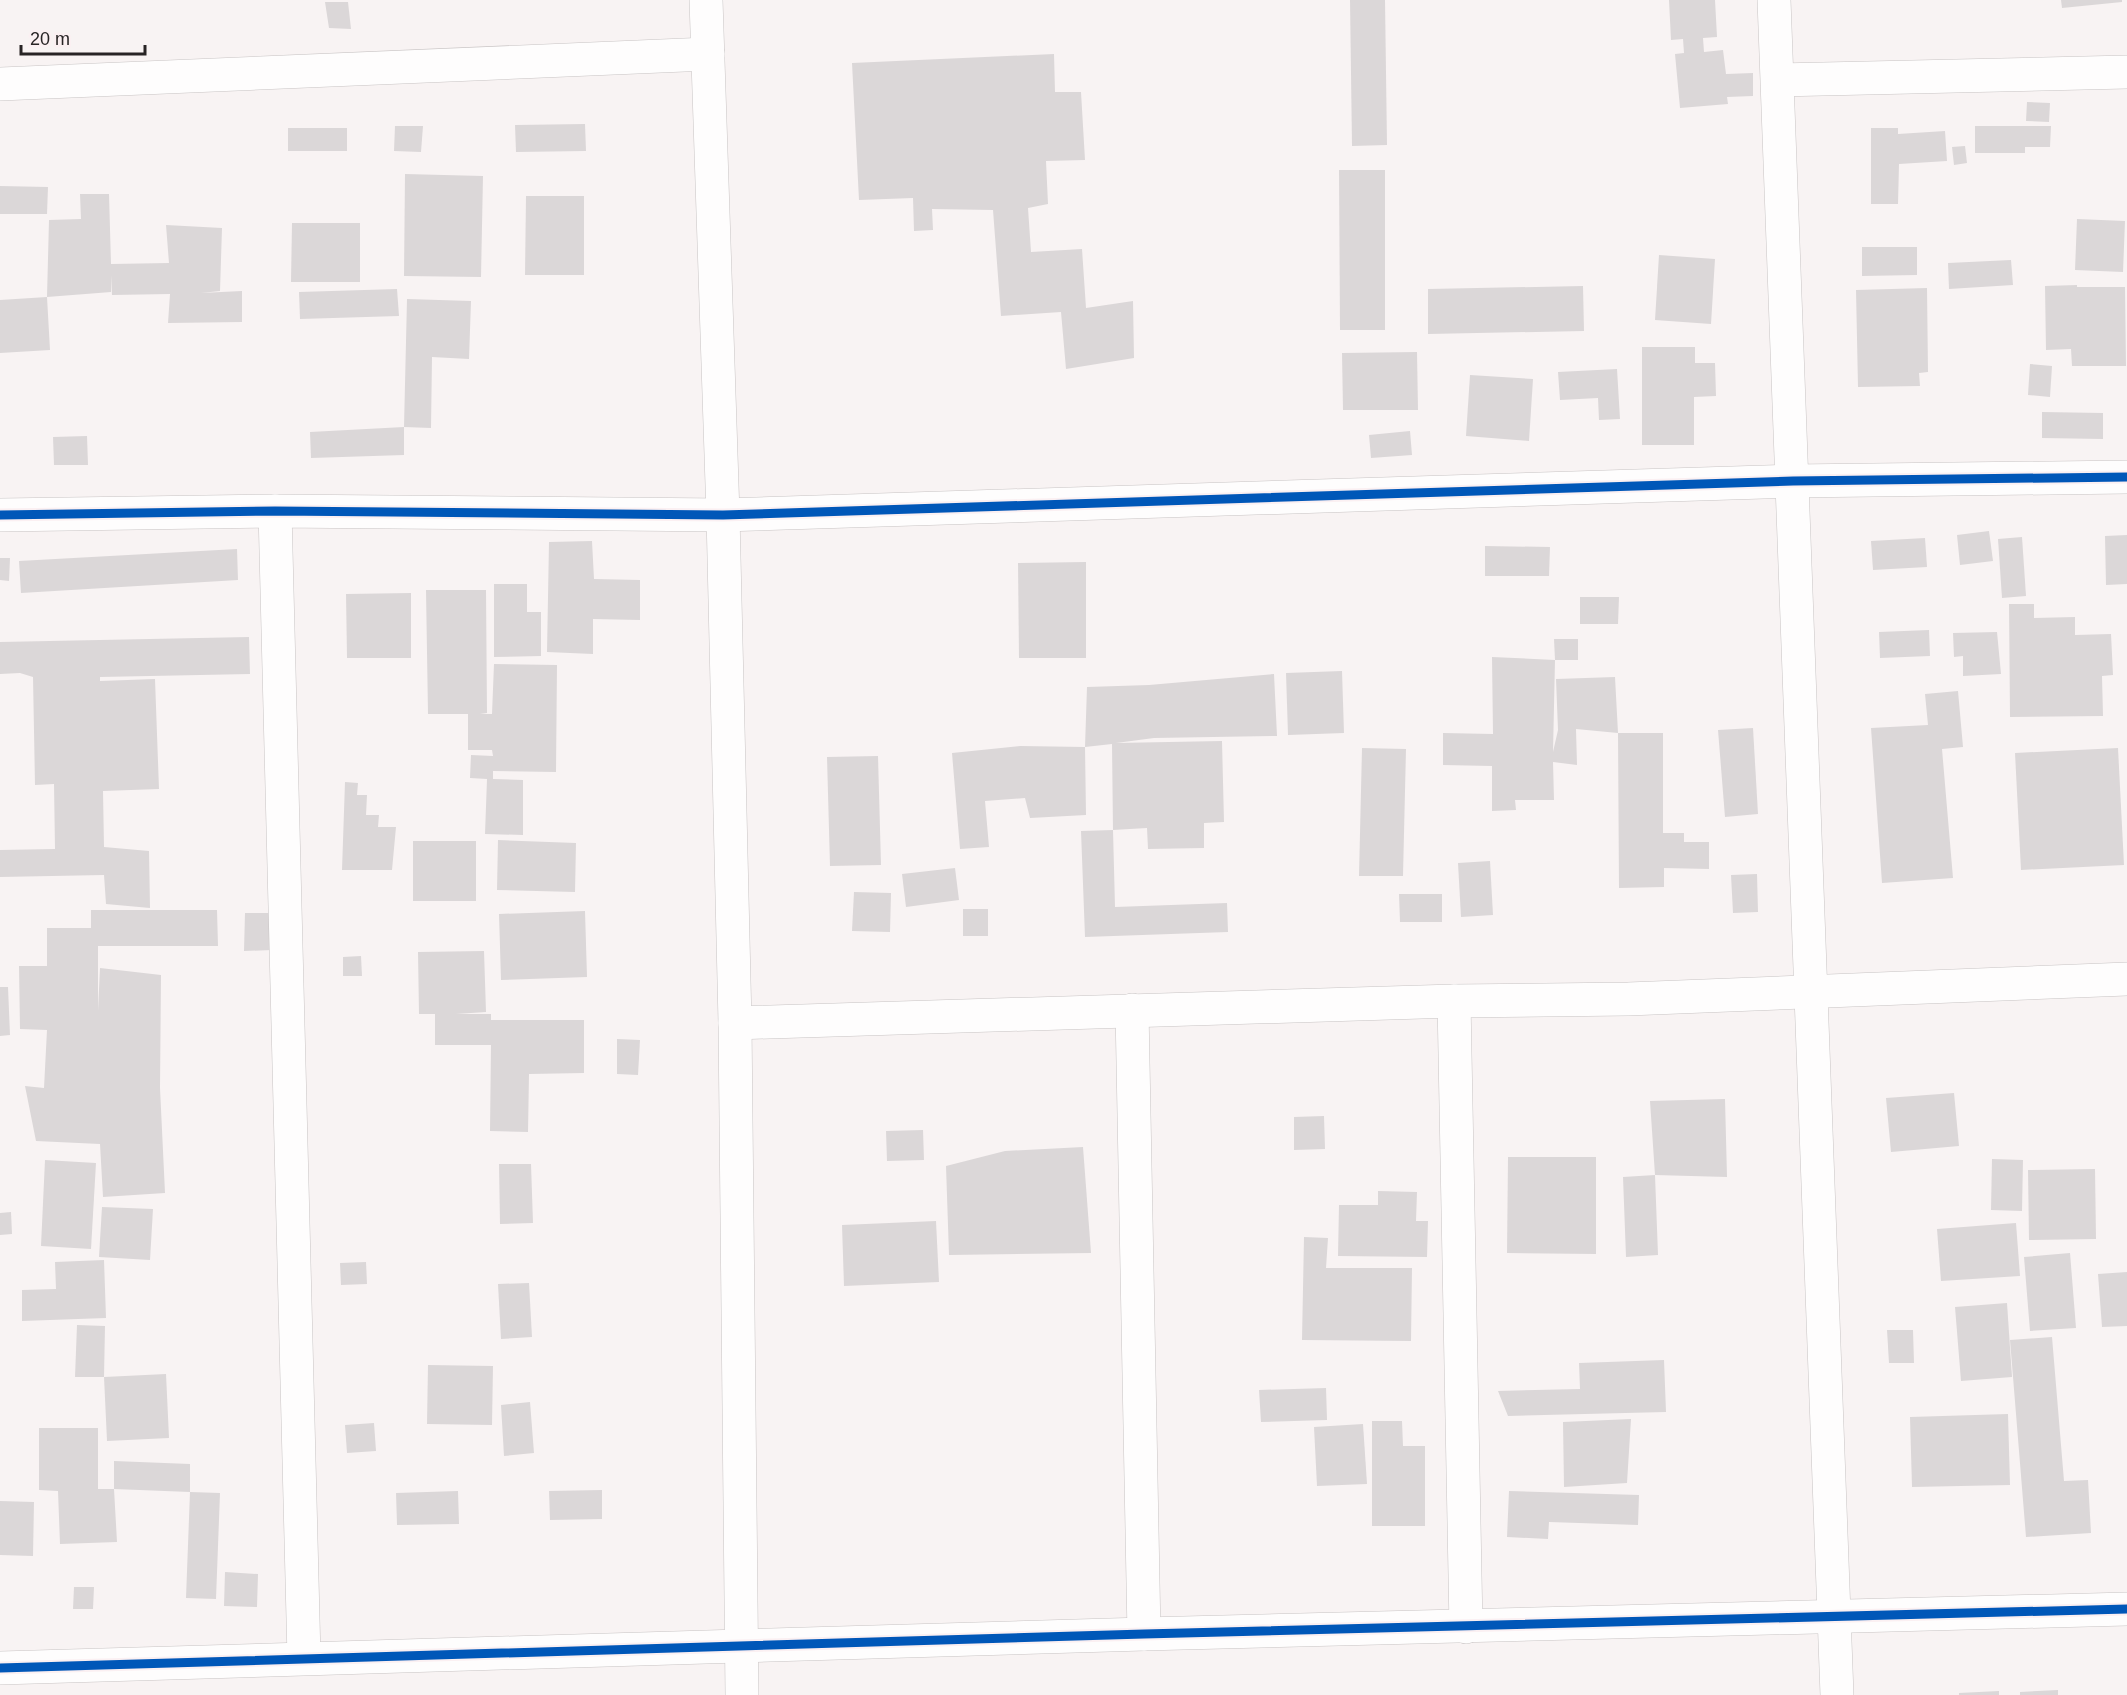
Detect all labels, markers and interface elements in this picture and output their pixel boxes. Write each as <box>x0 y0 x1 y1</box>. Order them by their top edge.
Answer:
scale bar <box>21 18 146 56</box>
text: 20 m <box>30 29 70 49</box>

